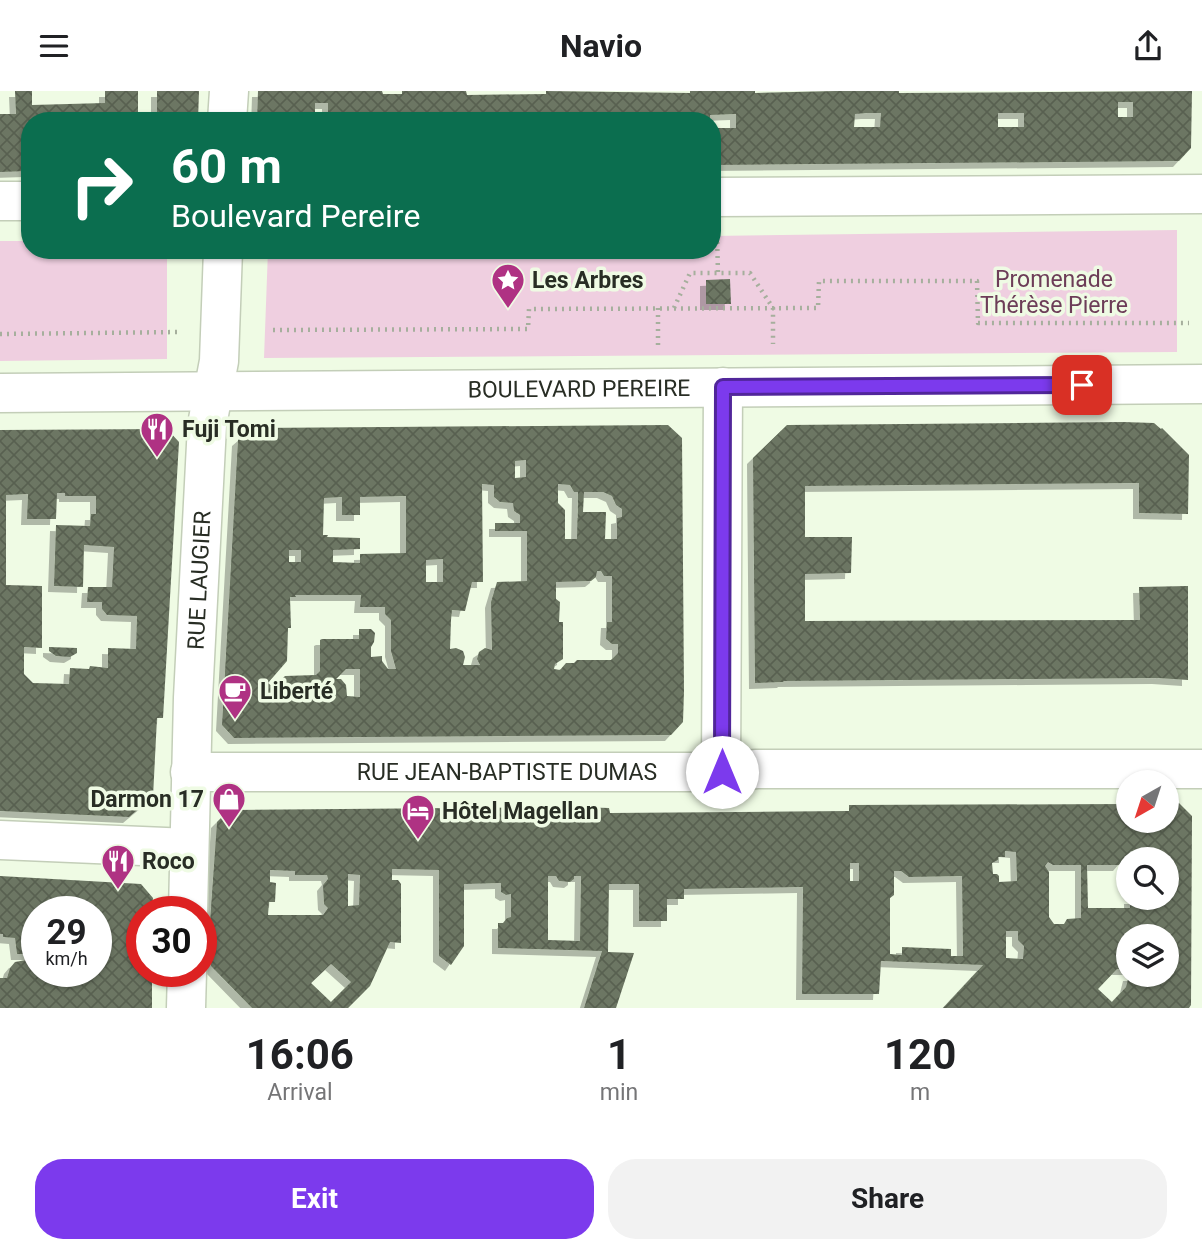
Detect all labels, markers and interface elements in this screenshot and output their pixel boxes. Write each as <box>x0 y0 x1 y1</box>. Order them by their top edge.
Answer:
icon: menu <box>35 27 73 65</box>
text: Navio <box>560 27 642 65</box>
icon: share <box>1129 27 1167 65</box>
text: 60 m <box>171 138 282 195</box>
icon: right <box>56 140 147 231</box>
text: Boulevard Pereire <box>171 197 420 235</box>
place icon: Les Arbres <box>489 261 527 310</box>
park label: Promenade Thérèse Pierre <box>980 266 1128 319</box>
place label: Les Arbres <box>532 267 644 294</box>
pin <box>1052 355 1112 415</box>
icon: arrive <box>1063 366 1101 404</box>
street label: BOULEVARD PEREIRE <box>467 375 690 403</box>
restaurant icon: Fuji Tomi <box>138 410 176 459</box>
place label: Fuji Tomi <box>182 416 276 443</box>
street label: RUE LAUGIER <box>182 510 217 651</box>
cafe icon: Liberté <box>216 672 254 721</box>
place label: Liberté <box>260 678 333 705</box>
position arrow <box>685 735 759 809</box>
street label: RUE JEAN-BAPTISTE DUMAS <box>357 759 657 786</box>
north arrow <box>1116 770 1180 833</box>
map controls <box>1116 770 1179 987</box>
shop icon: Darmon 17 <box>210 780 248 829</box>
place label: Darmon 17 <box>90 786 204 813</box>
hotel icon: Hôtel Magellan <box>399 792 437 841</box>
place label: Hôtel Magellan <box>442 798 599 825</box>
restaurant icon: Roco <box>99 842 137 891</box>
button: search <box>1116 847 1179 910</box>
place label: Roco <box>142 848 195 875</box>
speed limit sign: 30 <box>126 896 217 987</box>
text: 29 <box>46 912 87 953</box>
button: layers <box>1116 924 1179 987</box>
text: km/h <box>45 948 88 969</box>
text: 16:06 <box>246 1030 354 1079</box>
text: 1 <box>607 1030 631 1079</box>
text: 120 <box>884 1030 956 1079</box>
text: Arrival <box>267 1079 333 1106</box>
text: min <box>600 1079 638 1106</box>
text: m <box>910 1079 930 1106</box>
button: Exit <box>35 1159 594 1239</box>
button: Share <box>608 1159 1167 1239</box>

